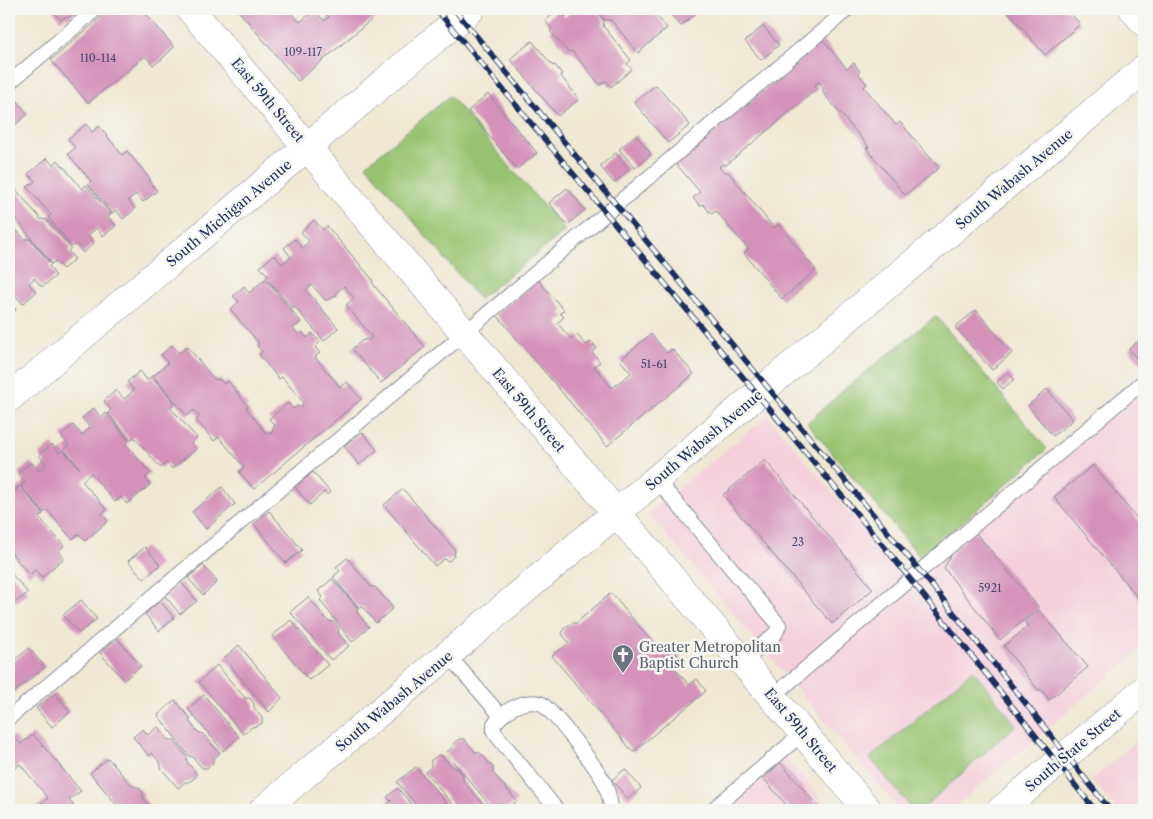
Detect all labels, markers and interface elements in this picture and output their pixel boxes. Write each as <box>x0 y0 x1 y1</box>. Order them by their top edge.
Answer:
house number: 109-117 <box>284 45 322 59</box>
house number: 110-114 <box>80 51 116 65</box>
street label: East 59th Street <box>227 54 309 146</box>
street label: South Wabash Avenue <box>952 125 1076 233</box>
street label: South Michigan Avenue <box>163 155 296 271</box>
house number: 51-61 <box>641 357 668 371</box>
street label: East 59th Street <box>488 364 570 456</box>
street label: South Wabash Avenue <box>642 386 766 494</box>
house number: 23 <box>792 535 804 549</box>
house number: 5921 <box>978 581 1002 595</box>
place label: Greater Metropolitan Baptist Church <box>639 638 781 672</box>
church icon: Greater Metropolitan Baptist Church <box>611 643 635 674</box>
street label: South Wabash Avenue <box>332 647 456 755</box>
street label: East 59th Street <box>760 684 842 776</box>
street label: South State Street <box>1021 705 1125 795</box>

